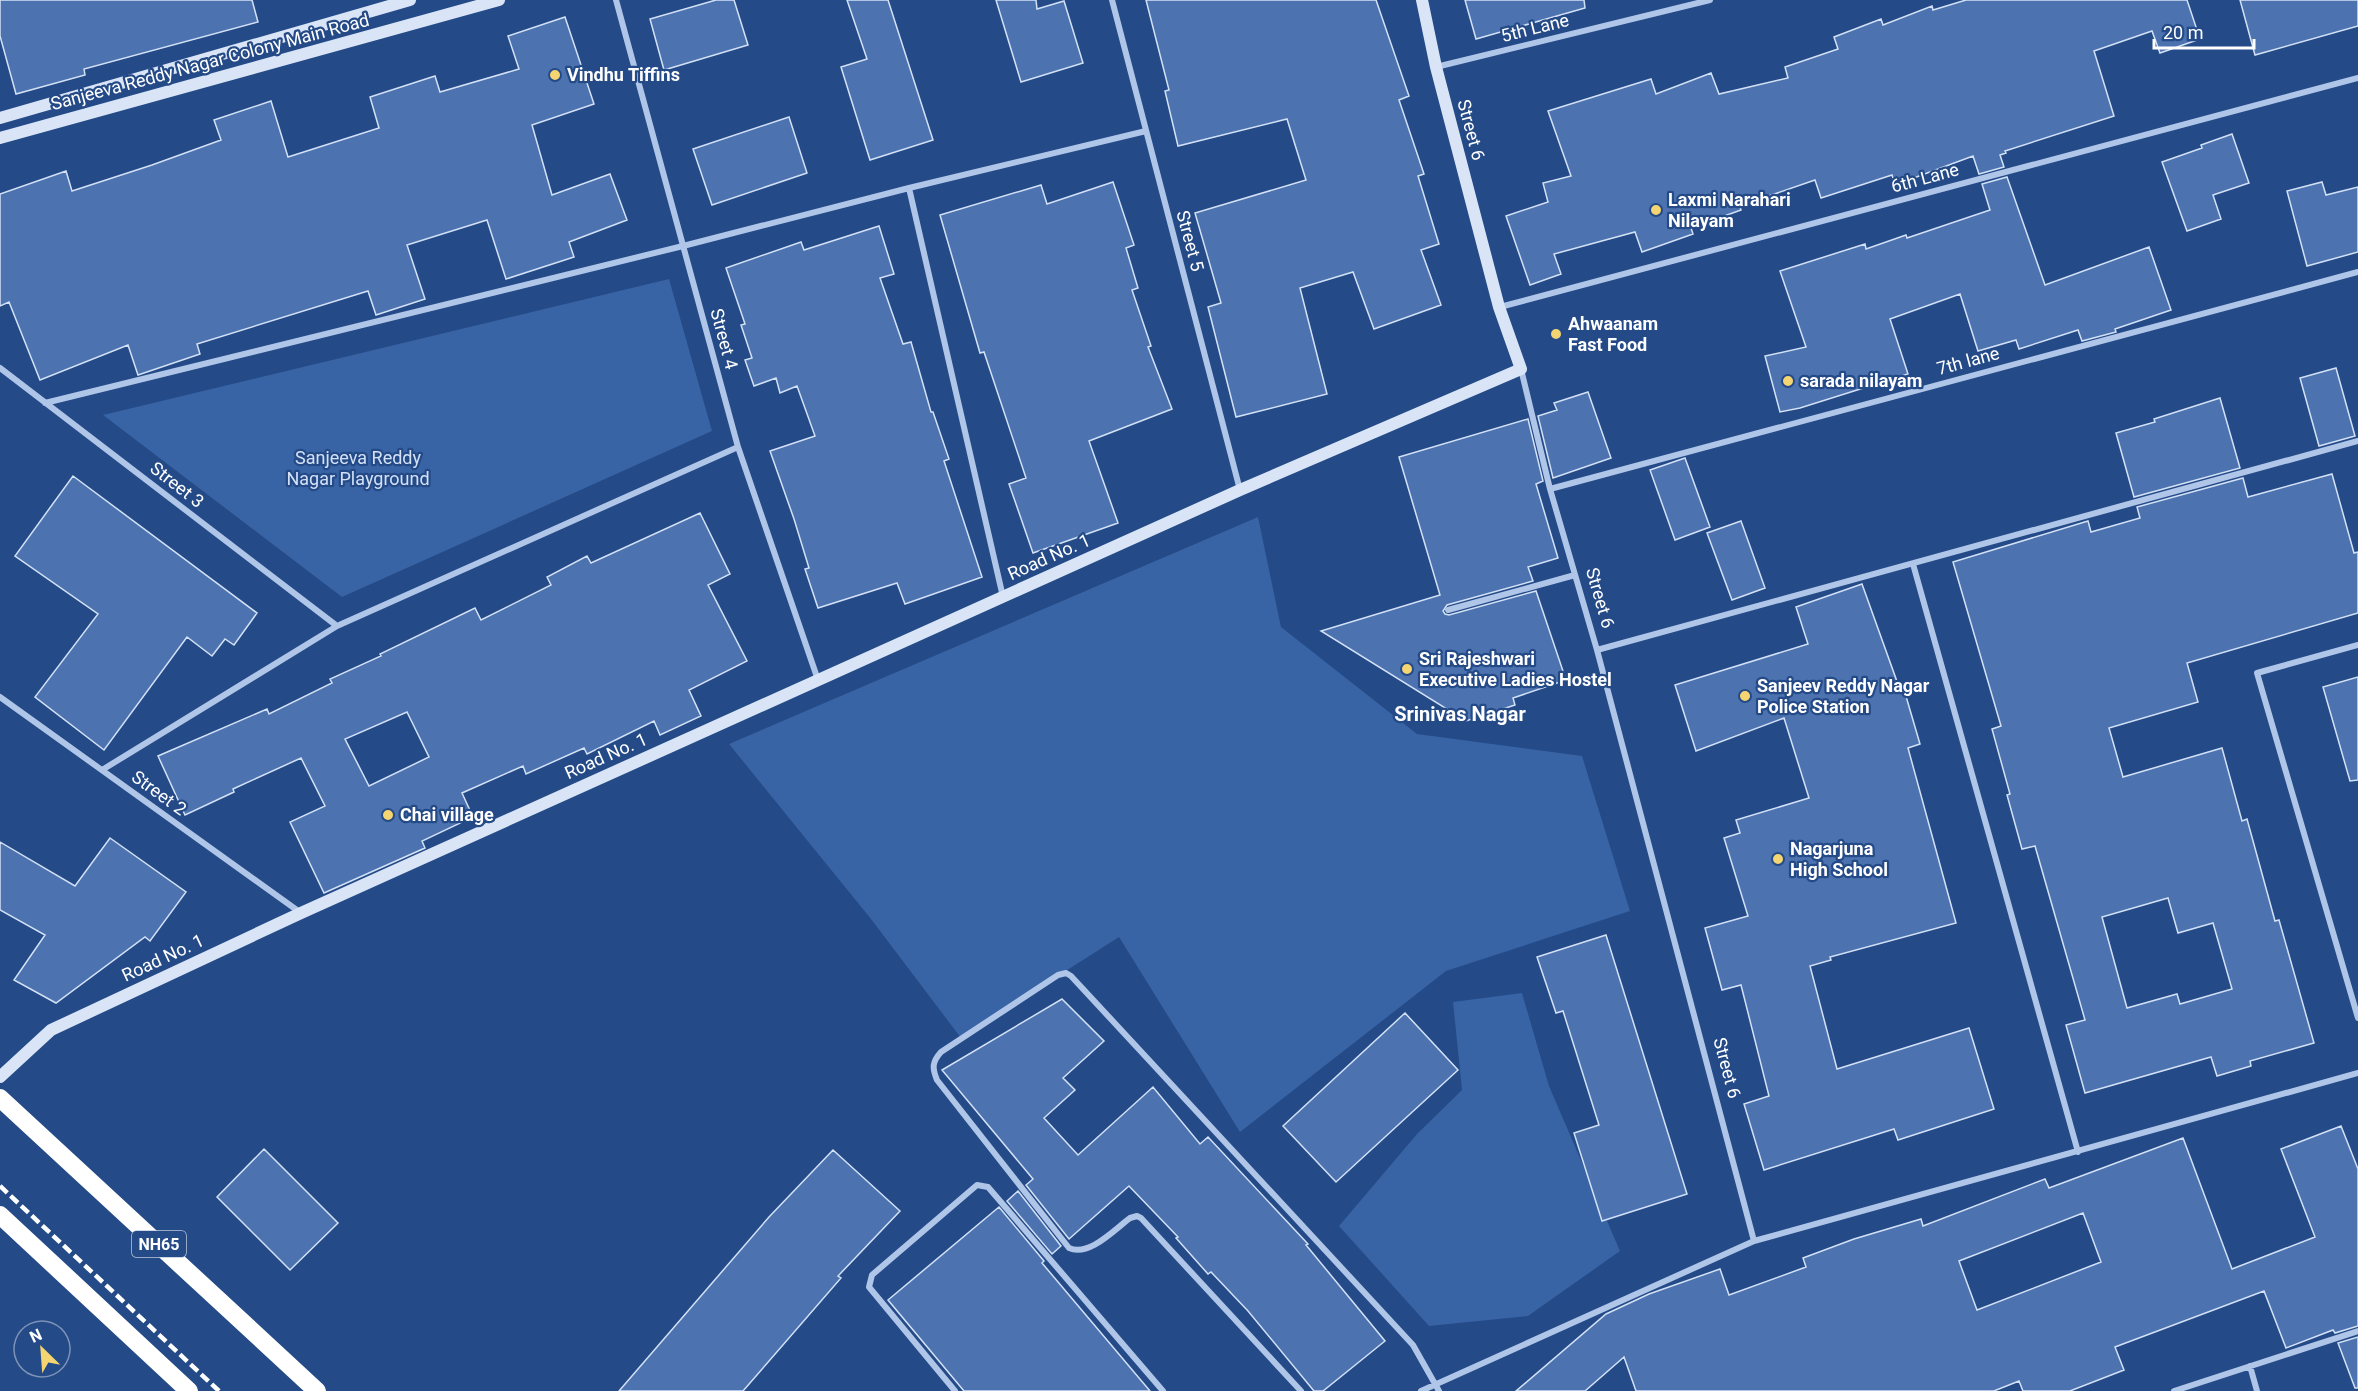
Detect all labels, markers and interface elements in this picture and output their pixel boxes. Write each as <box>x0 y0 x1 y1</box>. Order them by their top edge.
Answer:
street label: Sanjeeva Reddy Nagar Colony Main Road <box>48 9 371 114</box>
street label: 5th Lane <box>1499 9 1571 46</box>
scale bar <box>2154 12 2254 50</box>
text: 20 m <box>2163 22 2203 43</box>
place label: Vindhu Tiffins <box>567 64 680 85</box>
marker: Vindhu Tiffins <box>548 68 562 82</box>
street label: Street 6 <box>1453 97 1490 163</box>
street label: 6th Lane <box>1889 158 1961 197</box>
place label: Laxmi Narahari Nilayam <box>1668 189 1791 231</box>
marker: Laxmi Narahari Nilayam <box>1649 203 1663 217</box>
street label: Street 5 <box>1172 208 1209 274</box>
street label: Street 4 <box>706 306 743 372</box>
place label: Ahwaanam Fast Food <box>1568 313 1658 355</box>
marker: Ahwaanam Fast Food <box>1549 327 1563 341</box>
street label: 7th lane <box>1934 342 2002 379</box>
place label: sarada nilayam <box>1800 370 1922 391</box>
marker: sarada nilayam <box>1781 374 1795 388</box>
park label: Sanjeeva Reddy Nagar Playground <box>286 447 430 489</box>
street label: Street 3 <box>146 457 208 512</box>
street label: Road No. 1 <box>1004 529 1093 584</box>
street label: Street 6 <box>1582 565 1619 631</box>
place label: Sri Rajeshwari Executive Ladies Hostel <box>1419 648 1612 690</box>
marker: Sri Rajeshwari Executive Ladies Hostel <box>1400 662 1414 676</box>
place label: Sanjeev Reddy Nagar Police Station <box>1757 675 1930 717</box>
marker: Sanjeev Reddy Nagar Police Station <box>1738 689 1752 703</box>
district label: Srinivas Nagar <box>1394 702 1526 726</box>
street label: Road No. 1 <box>561 728 650 783</box>
street label: Street 2 <box>128 766 191 819</box>
place label: Chai village <box>400 804 494 825</box>
marker: Chai village <box>381 808 395 822</box>
place label: Nagarjuna High School <box>1790 838 1888 880</box>
marker: Nagarjuna High School <box>1771 852 1785 866</box>
street label: Road No. 1 <box>118 929 207 986</box>
street label: Street 6 <box>1709 1035 1746 1101</box>
road number: NH65 <box>132 1231 186 1257</box>
north arrow <box>12 1319 72 1379</box>
text: N <box>27 1325 45 1347</box>

